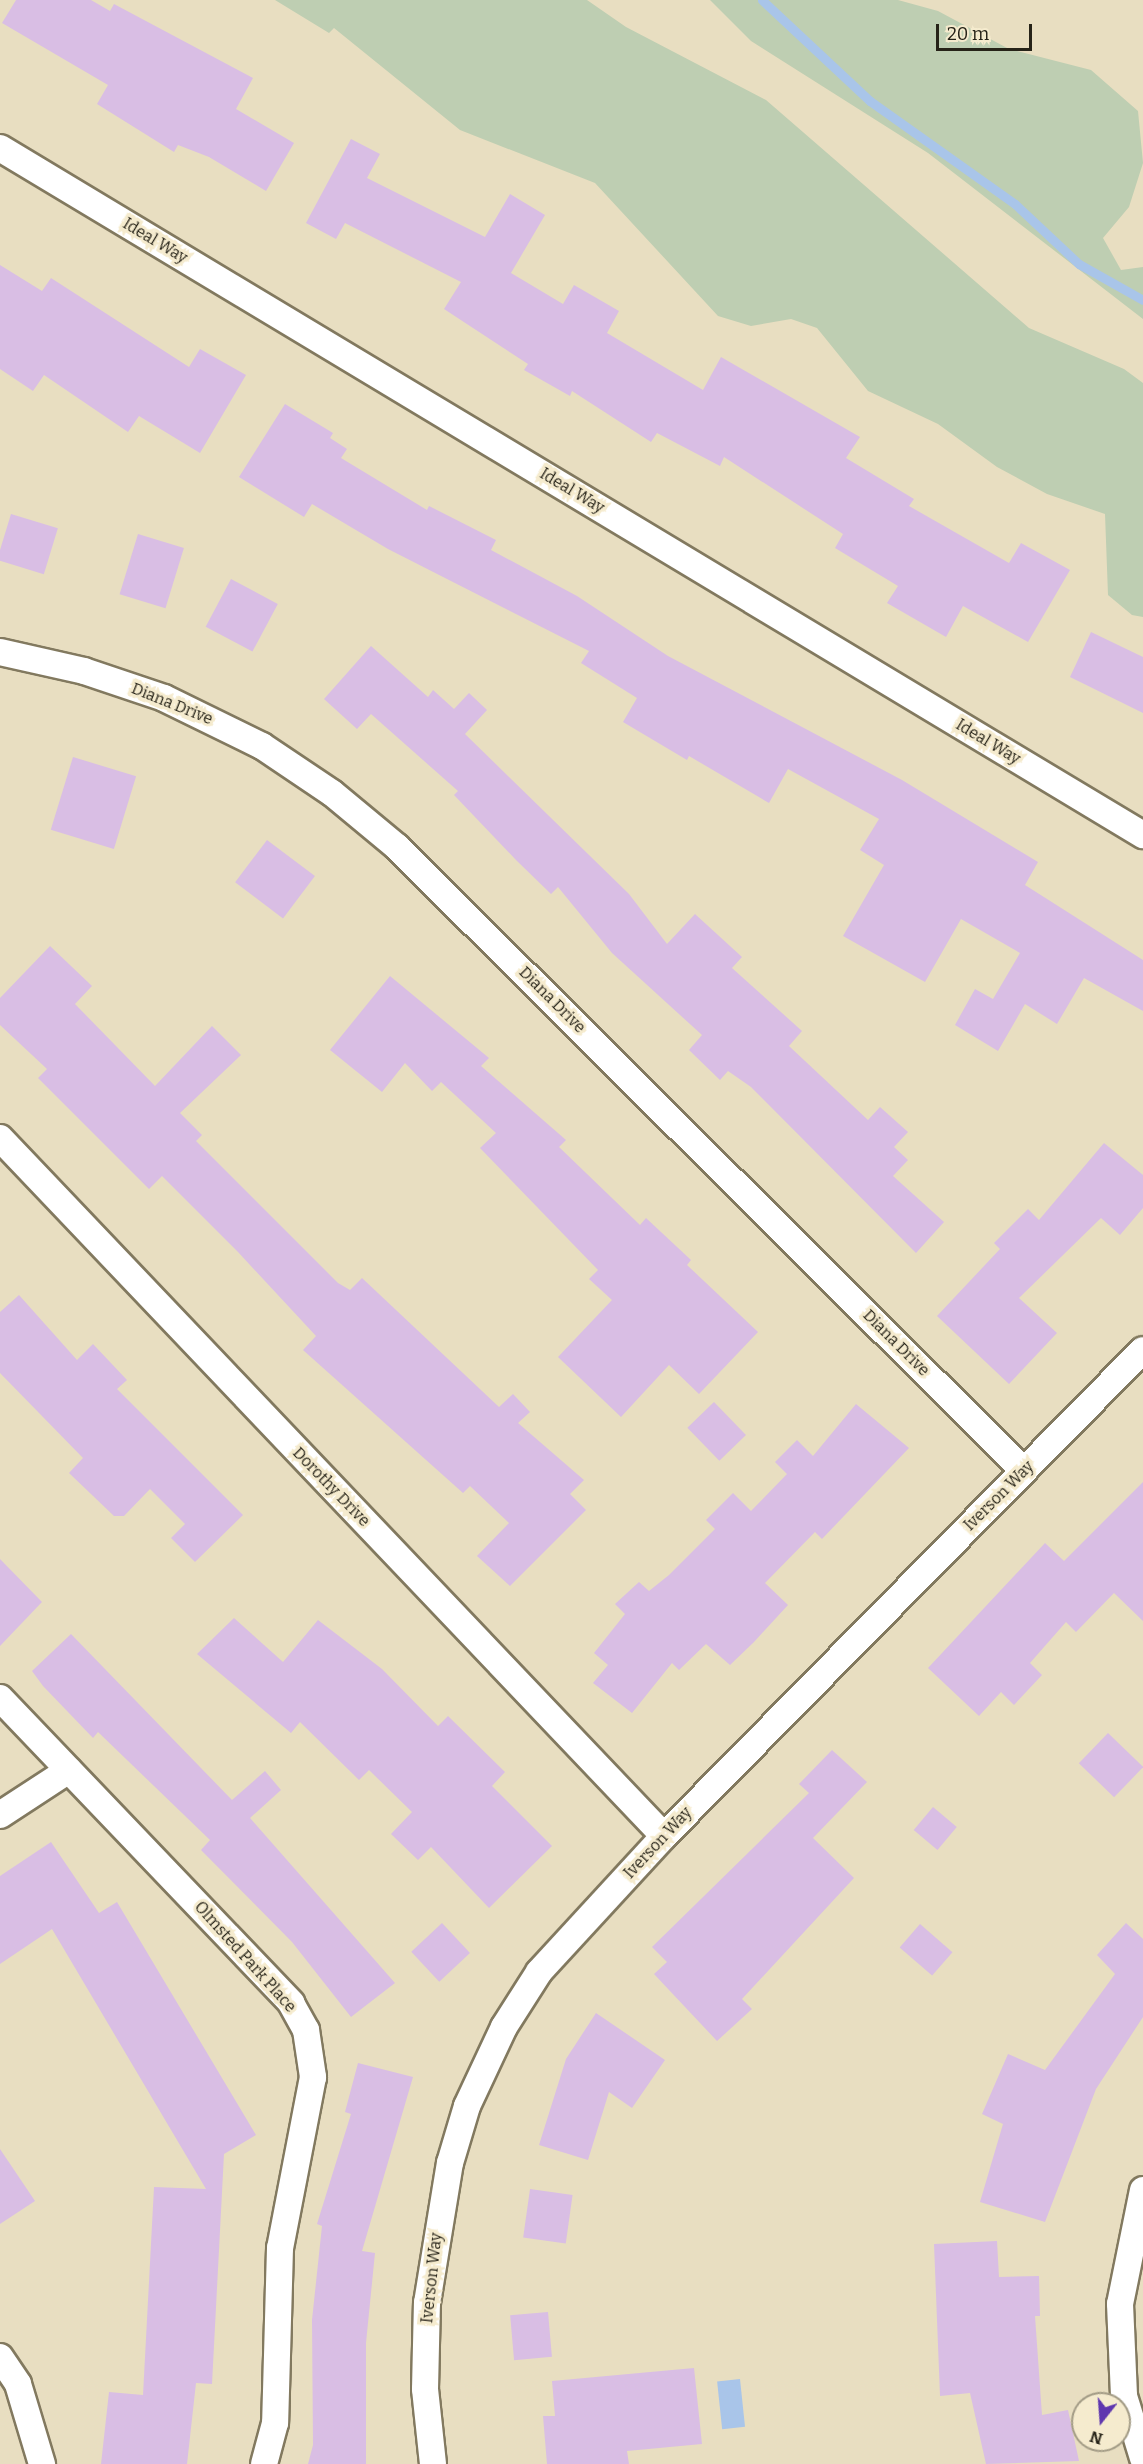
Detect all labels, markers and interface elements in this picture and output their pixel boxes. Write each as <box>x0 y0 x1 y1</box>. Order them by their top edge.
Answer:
scale bar <box>939 12 1035 50</box>
text: 20 m <box>947 23 989 45</box>
street label: Ideal Way <box>119 214 191 268</box>
street label: Ideal Way <box>536 464 608 518</box>
street label: Diana Drive <box>129 679 215 729</box>
street label: Ideal Way <box>952 715 1024 769</box>
street label: Diana Drive <box>515 963 589 1037</box>
street label: Diana Drive <box>859 1306 933 1380</box>
street label: Dorothy Drive <box>288 1443 374 1531</box>
street label: Iverson Way <box>960 1457 1038 1535</box>
street label: Iverson Way <box>620 1803 696 1883</box>
street label: Olmsted Park Place <box>190 1898 300 2016</box>
street label: Iverson Way <box>418 2232 446 2324</box>
north arrow <box>1071 2392 1131 2452</box>
text: N <box>1087 2427 1105 2449</box>

